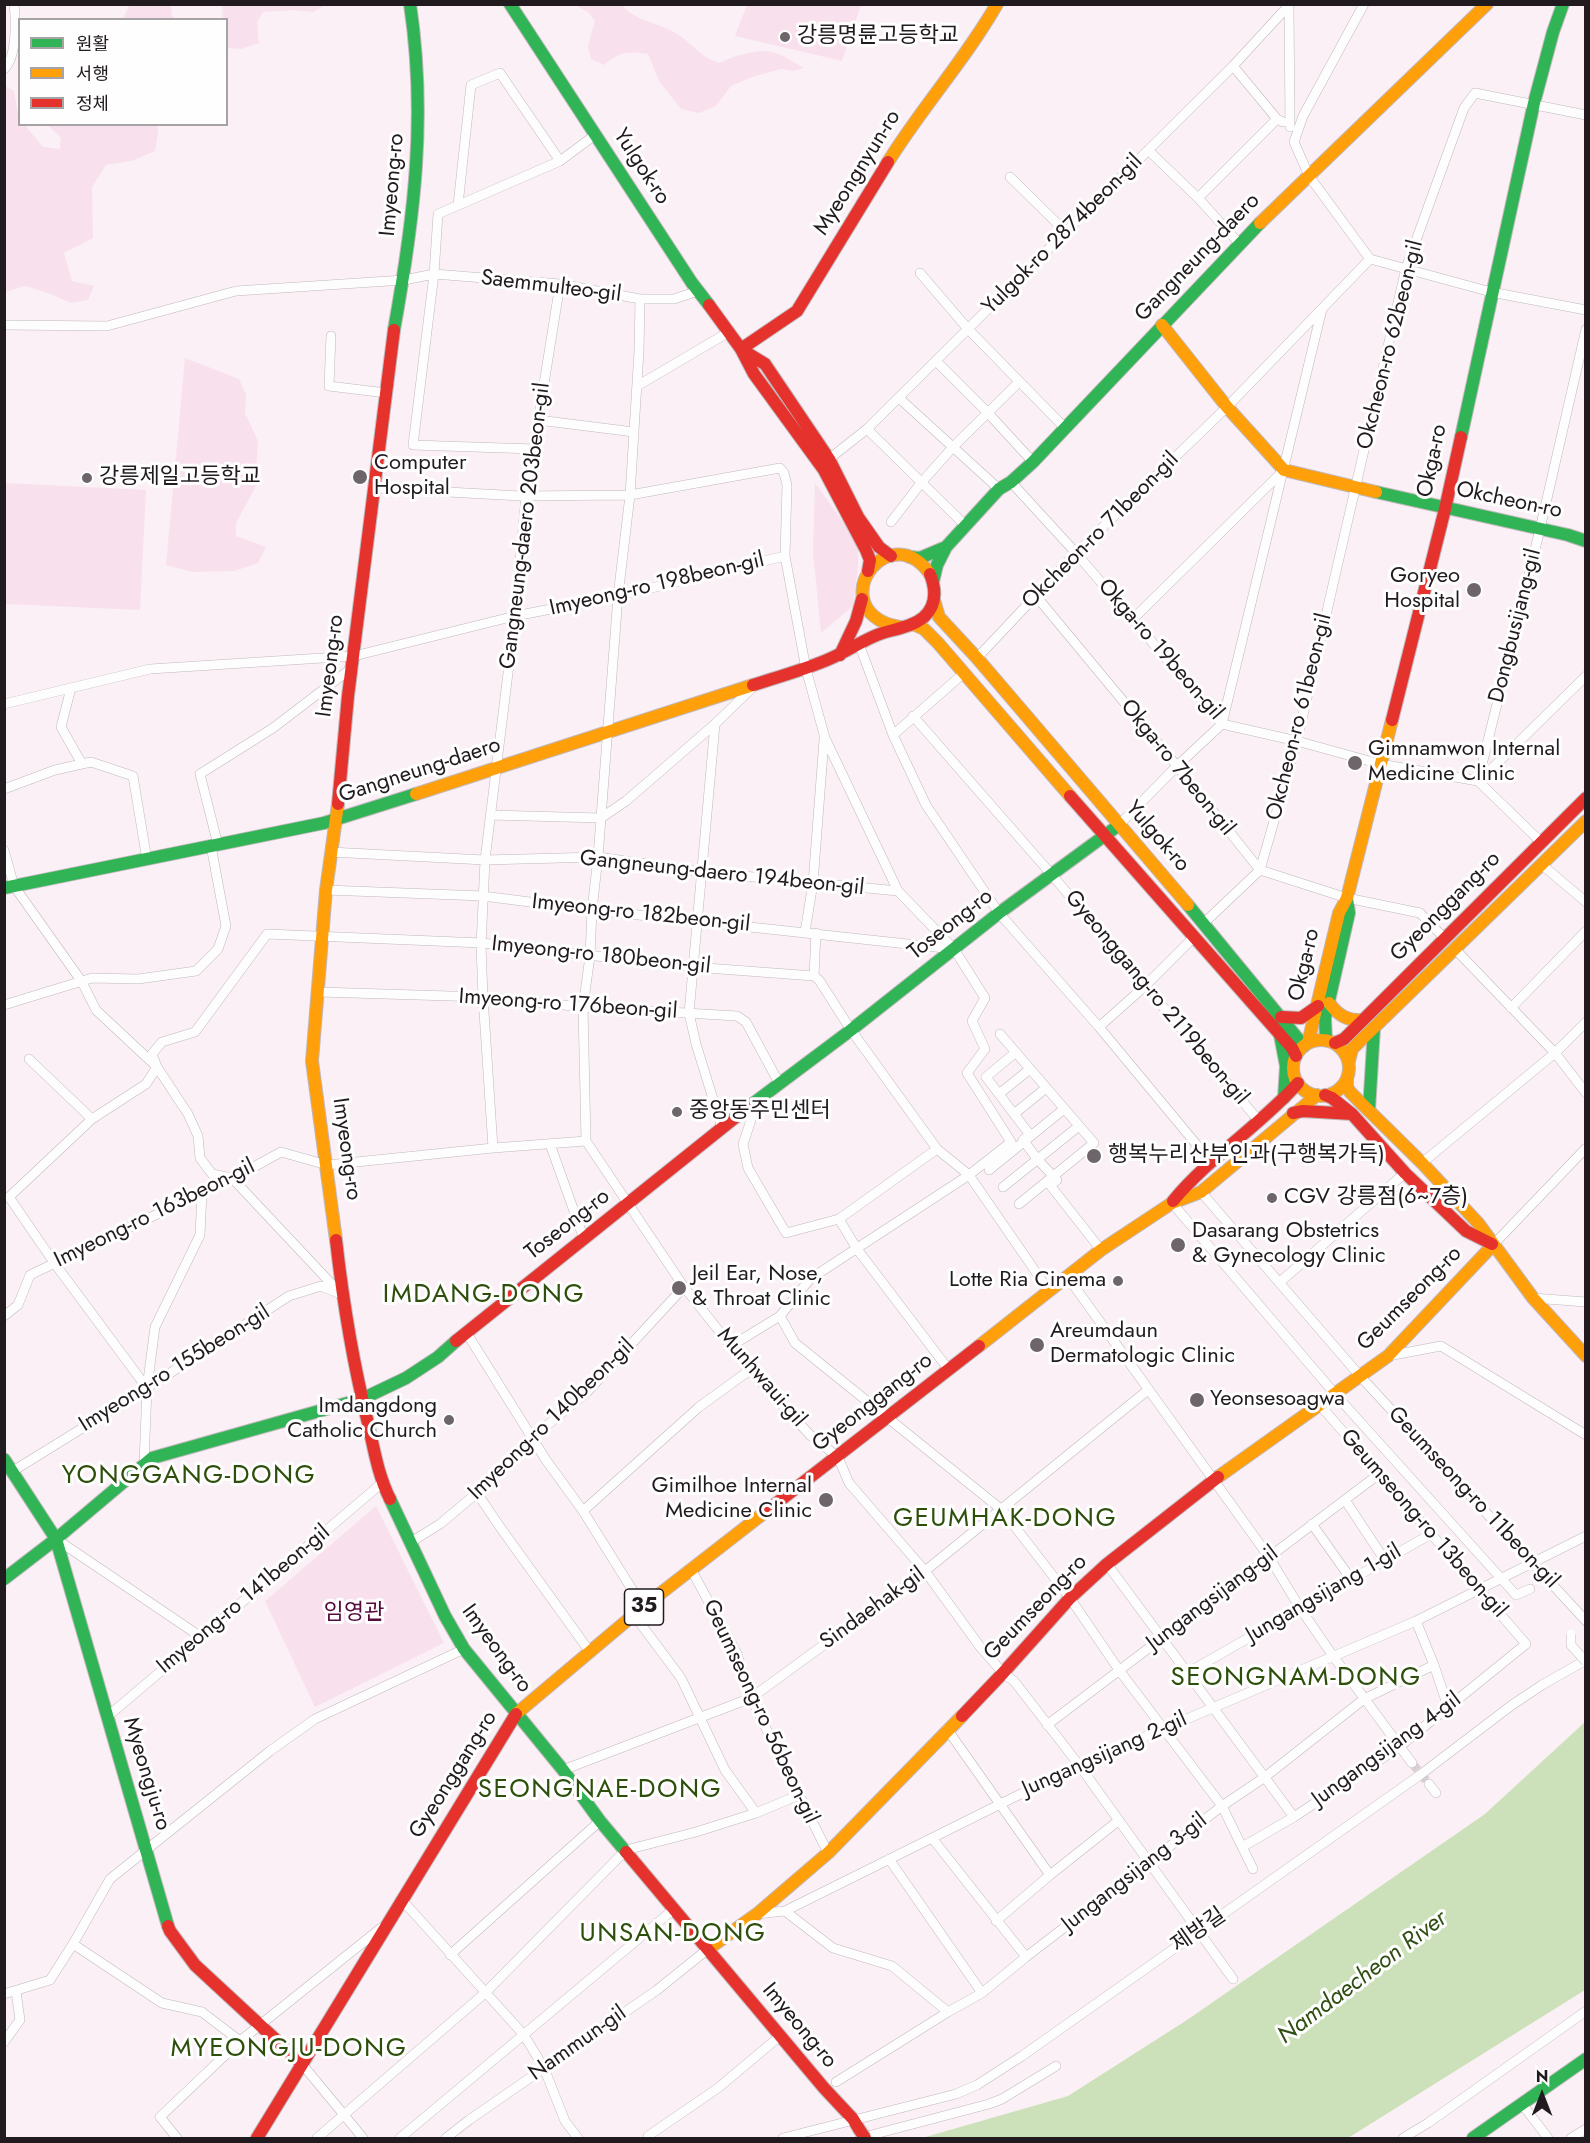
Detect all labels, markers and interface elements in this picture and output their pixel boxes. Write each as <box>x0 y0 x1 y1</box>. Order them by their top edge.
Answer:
legend <box>18 18 228 126</box>
place label: 강릉명륜고등학교 <box>797 24 959 50</box>
marker: 강릉명륜고등학교 <box>778 30 792 44</box>
text: 원활 <box>76 31 109 57</box>
text: 서행 <box>76 61 109 87</box>
text: 정체 <box>76 91 109 117</box>
street label: Myeongnyun-ro <box>809 106 907 240</box>
street label: Yulgok-ro <box>607 124 675 210</box>
street label: Imyeong-ro <box>375 133 411 237</box>
street label: Yulgok-ro 2874beon-gil <box>977 149 1149 321</box>
street label: Gangneung-daero <box>1130 188 1266 328</box>
street label: Okcheon-ro 62beon-gil <box>1352 238 1430 452</box>
street label: Saemmulteo-gil <box>479 265 623 309</box>
street label: Gangneung-daero 203beon-gil <box>495 381 557 671</box>
street label: Okga-ro <box>1412 422 1454 500</box>
street label: Okcheon-ro 71beon-gil <box>1017 447 1185 615</box>
place label: Computer Hospital <box>374 451 466 502</box>
place label: 강릉제일고등학교 <box>99 465 261 491</box>
marker: Computer Hospital <box>351 468 369 486</box>
marker: 강릉제일고등학교 <box>80 471 94 485</box>
street label: Okcheon-ro <box>1454 477 1564 525</box>
street label: Dongbusijang-gil <box>1484 546 1548 706</box>
street label: Imyeong-ro 198beon-gil <box>547 547 767 623</box>
place label: Goryeo Hospital <box>1384 564 1460 616</box>
street label: Okga-ro 19beon-gil <box>1092 574 1228 726</box>
marker: Goryeo Hospital <box>1465 581 1483 599</box>
street label: Okcheon-ro 61beon-gil <box>1262 611 1338 823</box>
street label: Imyeong-ro <box>312 613 350 719</box>
street label: Okga-ro 7beon-gil <box>1114 695 1240 841</box>
street label: Gangneung-daero <box>336 732 504 810</box>
place label: Gimnamwon Internal Medicine Clinic <box>1368 737 1560 788</box>
marker: Gimnamwon Internal Medicine Clinic <box>1346 754 1364 772</box>
street label: Yulgok-ro <box>1119 796 1195 878</box>
street label: Gangneung-daero 194beon-gil <box>578 846 866 902</box>
street label: Gyeonggang-ro <box>1385 846 1507 968</box>
street label: Toseong-ro <box>903 884 999 966</box>
street label: Gyeonggang-ro 2119beon-gil <box>1058 885 1254 1111</box>
street label: Imyeong-ro 182beon-gil <box>530 889 752 939</box>
street label: Okga-ro <box>1284 926 1326 1004</box>
street label: Imyeong-ro 180beon-gil <box>490 931 712 981</box>
street label: Imyeong-ro 176beon-gil <box>458 984 678 1026</box>
street label: Imyeong-ro <box>326 1096 366 1202</box>
place label: 중앙동주민센터 <box>689 1099 831 1125</box>
marker: 중앙동주민센터 <box>670 1105 684 1119</box>
place label: 행복누리산부인과(구행복가득) <box>1108 1143 1385 1169</box>
marker: 행복누리산부인과(구행복가득) <box>1085 1147 1103 1165</box>
street label: Imyeong-ro 163beon-gil <box>51 1154 259 1274</box>
street label: Toseong-ro <box>520 1184 616 1266</box>
place label: CGV 강릉점(6~7층) <box>1284 1185 1468 1211</box>
marker: CGV 강릉점(6~7층) <box>1265 1191 1279 1205</box>
place label: Dasarang Obstetrics & Gynecology Clinic <box>1192 1219 1385 1270</box>
marker: Dasarang Obstetrics & Gynecology Clinic <box>1169 1236 1187 1254</box>
street label: Geumseong-ro <box>1352 1241 1468 1357</box>
place label: Jeil Ear, Nose, & Throat Clinic <box>692 1262 831 1314</box>
place label: Lotte Ria Cinema <box>949 1268 1106 1294</box>
marker: Lotte Ria Cinema <box>1111 1274 1125 1288</box>
marker: Jeil Ear, Nose, & Throat Clinic <box>670 1279 688 1297</box>
district label: IMDANG-DONG <box>383 1280 585 1312</box>
street label: Imyeong-ro 155beon-gil <box>75 1300 275 1438</box>
place label: Areumdaun Dermatologic Clinic <box>1050 1319 1235 1370</box>
street label: Munhwaui-gil <box>711 1323 811 1433</box>
street label: Imyeong-ro 140beon-gil <box>463 1334 641 1506</box>
marker: Areumdaun Dermatologic Clinic <box>1028 1336 1046 1354</box>
street label: Gyeonggang-ro <box>808 1348 938 1458</box>
place label: Yeonsesoagwa <box>1210 1387 1345 1413</box>
marker: Yeonsesoagwa <box>1188 1391 1206 1409</box>
place label: Imdangdong Catholic Church <box>287 1394 437 1446</box>
street label: Geumseong-ro 11beon-gil <box>1382 1402 1564 1594</box>
marker: Imdangdong Catholic Church <box>442 1413 456 1427</box>
street label: Geumseong-ro 13beon-gil <box>1334 1424 1512 1624</box>
district label: YONGGANG-DONG <box>62 1461 316 1493</box>
place label: Gimilhoe Internal Medicine Clinic <box>652 1474 812 1526</box>
marker: Gimilhoe Internal Medicine Clinic <box>817 1491 835 1509</box>
district label: GEUMHAK-DONG <box>893 1504 1117 1536</box>
street label: Imyeong-ro 141beon-gil <box>152 1520 336 1680</box>
street label: Jungangsijang 1-gil <box>1242 1539 1406 1649</box>
street label: Jungangsijang-gil <box>1142 1541 1284 1657</box>
street label: Geumseong-ro <box>979 1549 1093 1667</box>
street label: Sindaehak-gil <box>815 1562 931 1656</box>
road number: 35 <box>624 1589 664 1625</box>
street label: Geumseong-ro 56beon-gil <box>696 1596 824 1828</box>
street label: Imyeong-ro <box>455 1600 537 1698</box>
park label: 임영관 <box>324 1601 384 1627</box>
district label: SEONGNAM-DONG <box>1170 1663 1422 1695</box>
street label: Jungangsijang 4-gil <box>1307 1687 1467 1813</box>
street label: Gyeonggang-ro <box>404 1706 504 1844</box>
street label: Jungangsijang 2-gil <box>1019 1707 1191 1803</box>
street label: Myeongju-ro <box>116 1714 176 1834</box>
district label: SEONGNAE-DONG <box>478 1775 722 1807</box>
street label: Jungangsijang 3-gil <box>1057 1808 1213 1938</box>
street label: 제방길 <box>1167 1903 1231 1959</box>
water label: Namdaecheon River <box>1273 1905 1453 2051</box>
district label: UNSAN-DONG <box>580 1919 766 1951</box>
street label: Imyeong-ro <box>756 1978 842 2074</box>
street label: Nammun-gil <box>524 2001 632 2087</box>
district label: MYEONGJU-DONG <box>171 2034 407 2066</box>
north arrow <box>1512 2065 1572 2125</box>
text: N <box>1536 2065 1548 2088</box>

